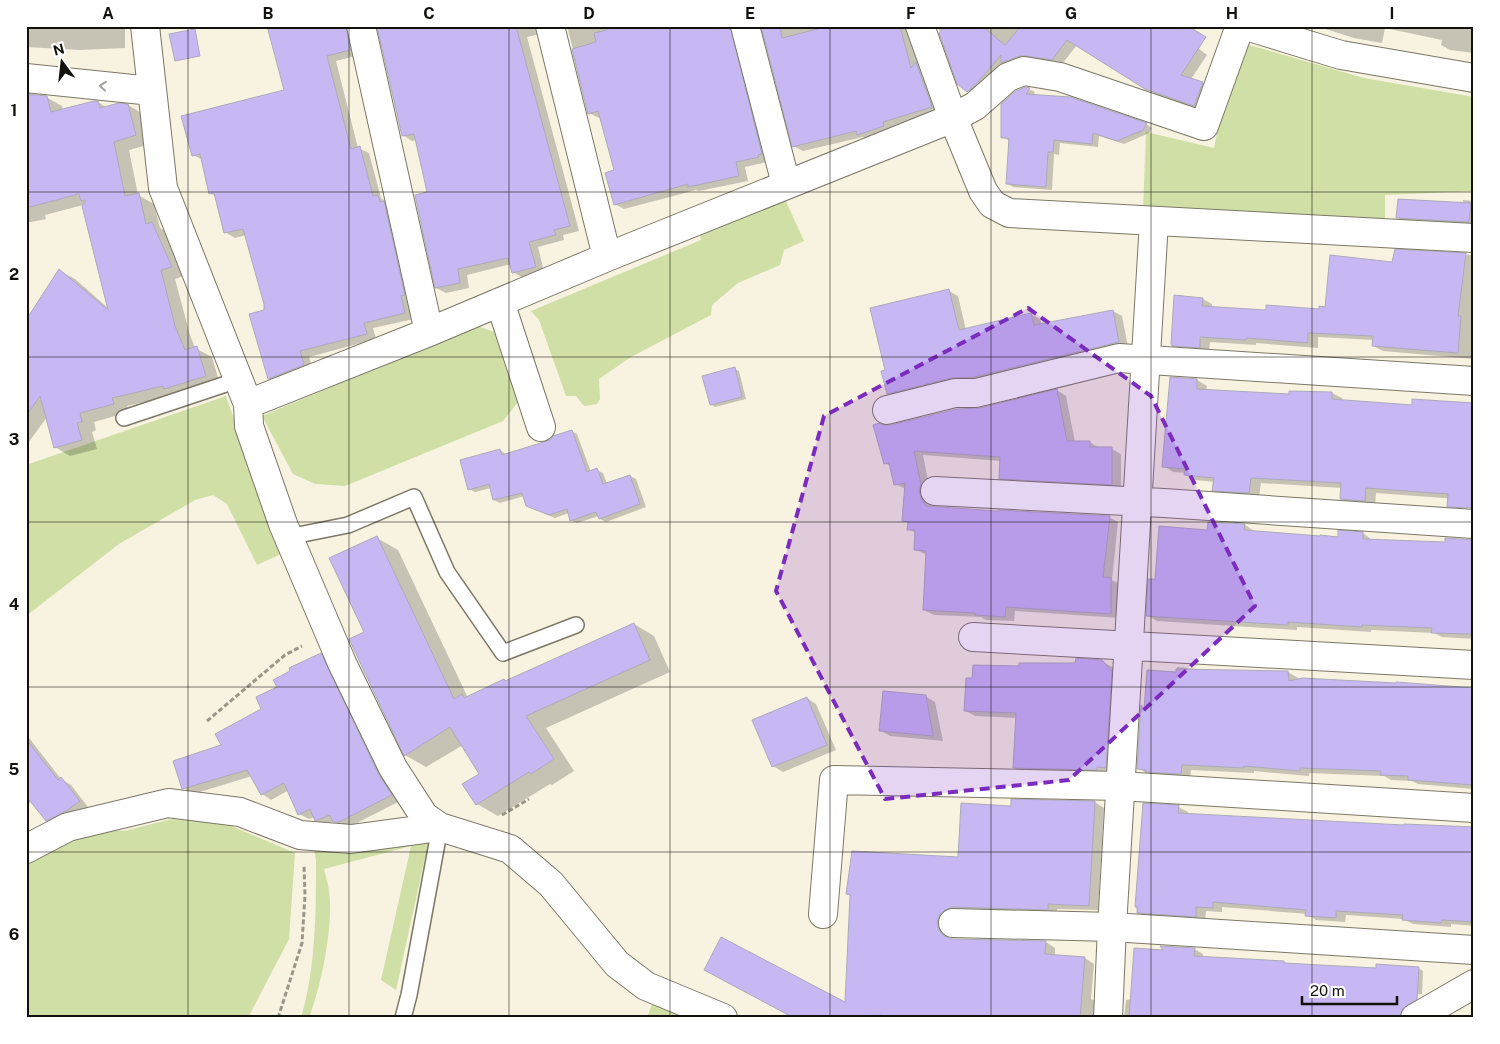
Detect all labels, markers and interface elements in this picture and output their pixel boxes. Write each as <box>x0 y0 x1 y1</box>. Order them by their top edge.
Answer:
text: A <box>102 4 114 23</box>
text: B <box>263 4 274 23</box>
text: C <box>423 4 435 23</box>
text: D <box>583 4 595 23</box>
text: E <box>745 4 755 23</box>
text: F <box>906 4 916 23</box>
text: G <box>1065 4 1077 23</box>
text: H <box>1226 4 1238 23</box>
text: I <box>1390 4 1394 23</box>
north arrow <box>38 38 88 88</box>
text: N <box>51 40 66 59</box>
one-way arrow <box>99 81 107 92</box>
text: 1 <box>11 101 17 120</box>
text: 2 <box>9 265 19 284</box>
text: 3 <box>9 430 19 449</box>
text: 4 <box>9 595 20 614</box>
text: 5 <box>9 760 20 779</box>
text: 6 <box>9 925 19 944</box>
scale bar <box>1302 974 1398 1006</box>
text: 20 m <box>1310 982 1345 999</box>

